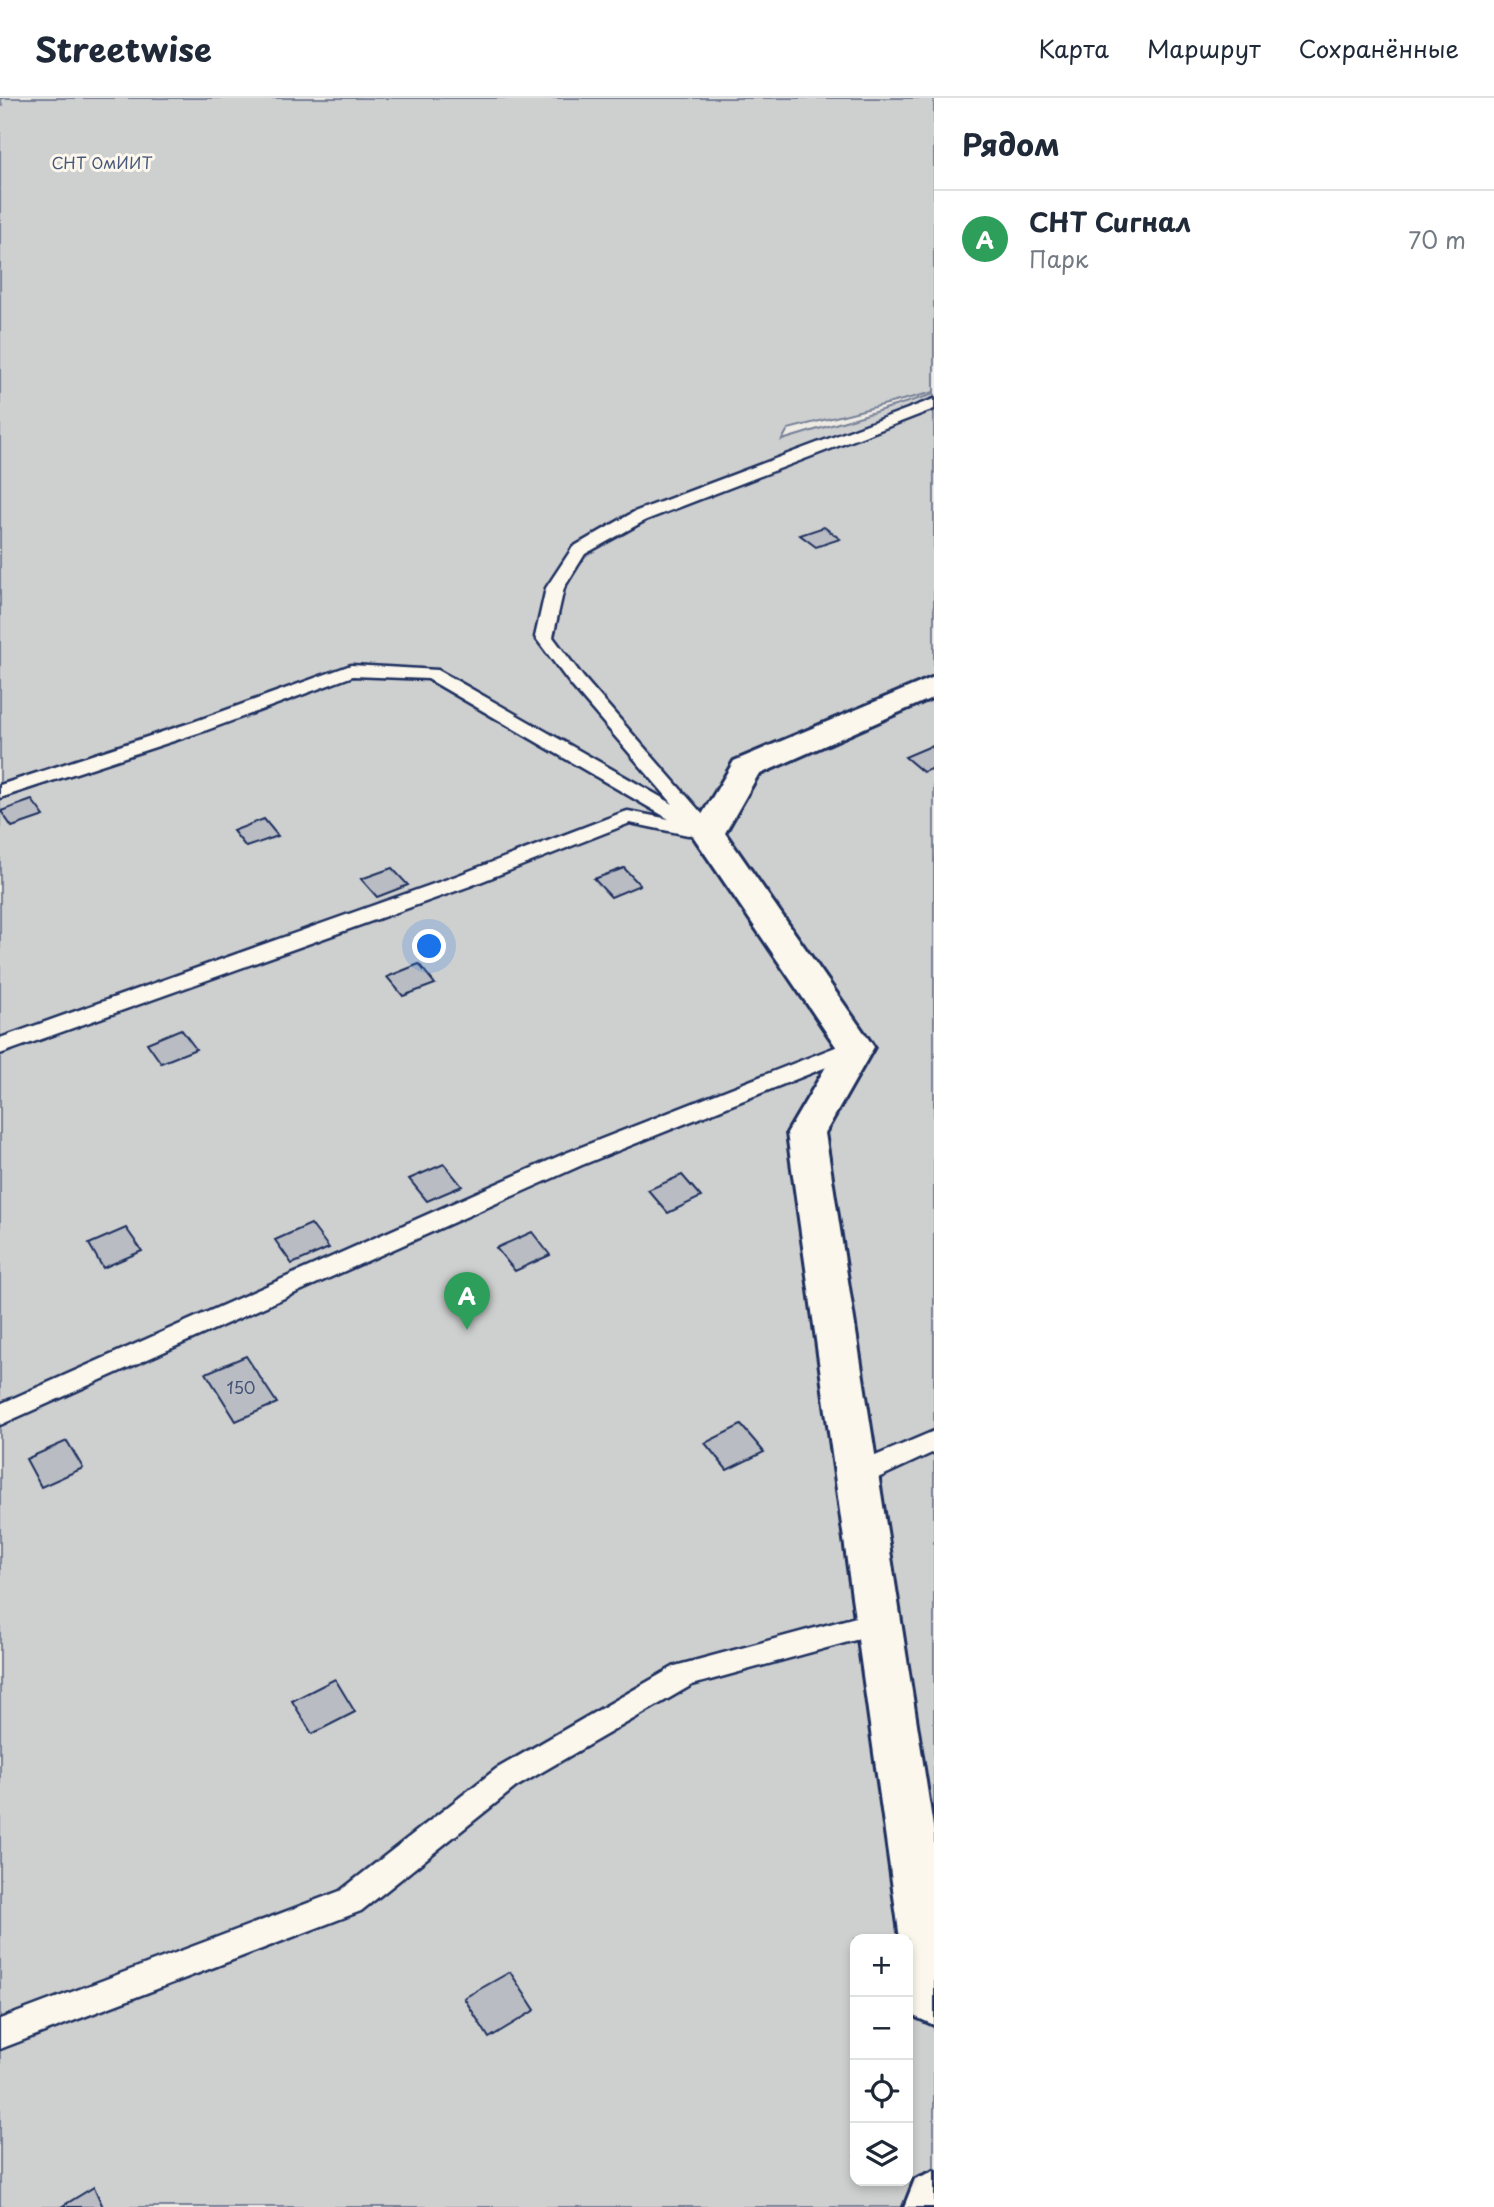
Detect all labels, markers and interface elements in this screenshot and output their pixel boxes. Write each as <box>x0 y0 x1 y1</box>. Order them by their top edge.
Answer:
text: Streetwise <box>35 23 212 73</box>
text: Карта <box>1038 30 1109 66</box>
text: Маршрут <box>1147 30 1261 66</box>
text: Сохранённые <box>1299 30 1459 66</box>
text: Рядом <box>962 121 1060 166</box>
park label: СНТ ОмИИТ <box>51 150 153 174</box>
text: СНТ Сигнал <box>1029 202 1191 241</box>
text: A <box>976 222 994 257</box>
text: 70 m <box>1408 222 1466 257</box>
text: Парк <box>1029 241 1088 276</box>
your location <box>412 929 446 963</box>
pin: A <box>444 1272 490 1330</box>
house number: 150 <box>226 1375 256 1399</box>
map controls <box>850 1934 913 2186</box>
button: + <box>850 1934 913 1997</box>
button: − <box>850 1997 913 2060</box>
button: locate <box>850 2060 913 2123</box>
button: layers <box>850 2123 913 2186</box>

